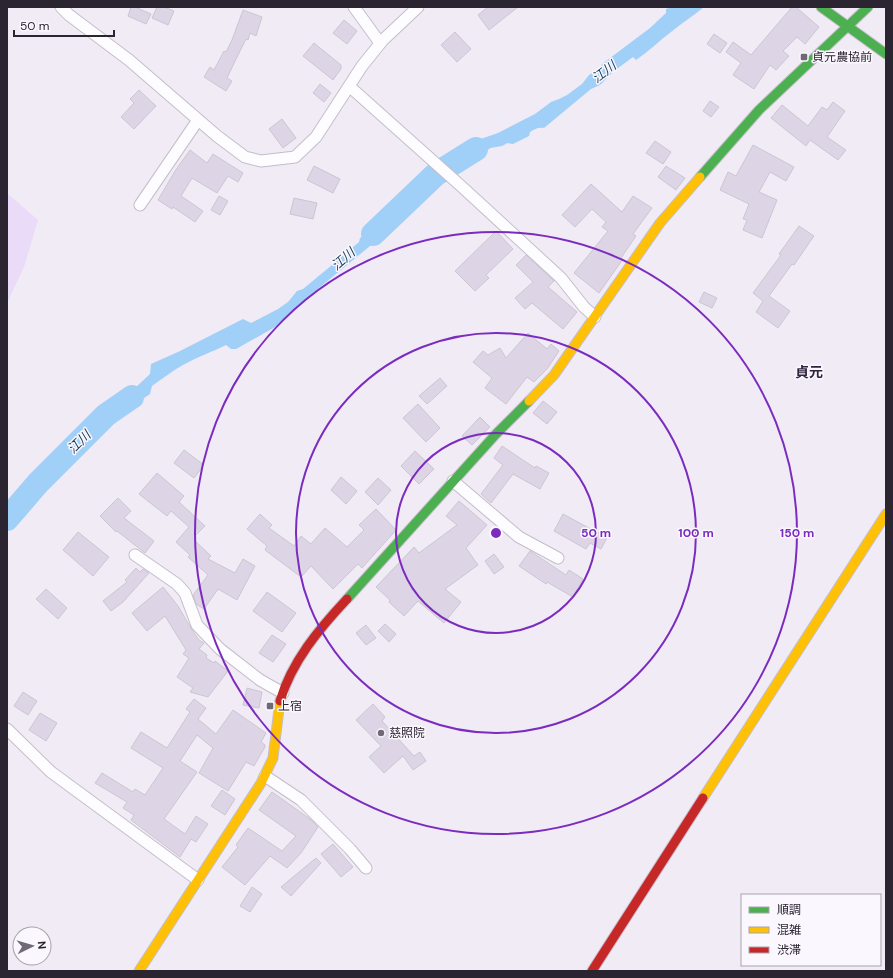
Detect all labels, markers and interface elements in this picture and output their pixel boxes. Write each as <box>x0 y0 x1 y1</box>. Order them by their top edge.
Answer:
scale bar <box>14 12 114 38</box>
text: 50 m <box>20 18 49 34</box>
place label: 貞元農協前 <box>812 49 872 65</box>
marker: 貞元農協前 <box>799 52 809 62</box>
water label: 江川 <box>589 56 621 87</box>
water label: 江川 <box>328 243 360 274</box>
district label: 貞元 <box>795 363 823 381</box>
water label: 江川 <box>64 425 96 457</box>
text: 50 m <box>581 525 611 541</box>
text: 100 m <box>678 525 714 541</box>
text: 150 m <box>780 525 814 541</box>
centre of rings <box>489 526 503 540</box>
place label: 上宿 <box>278 698 302 714</box>
marker: 上宿 <box>265 701 275 711</box>
place label: 慈照院 <box>389 725 425 741</box>
marker: 慈照院 <box>376 728 386 738</box>
legend <box>741 894 881 966</box>
text: 順調 <box>777 902 801 918</box>
text: 混雑 <box>777 922 801 938</box>
north arrow <box>12 926 52 966</box>
text: N <box>35 941 49 950</box>
text: 渋滞 <box>777 942 801 958</box>

